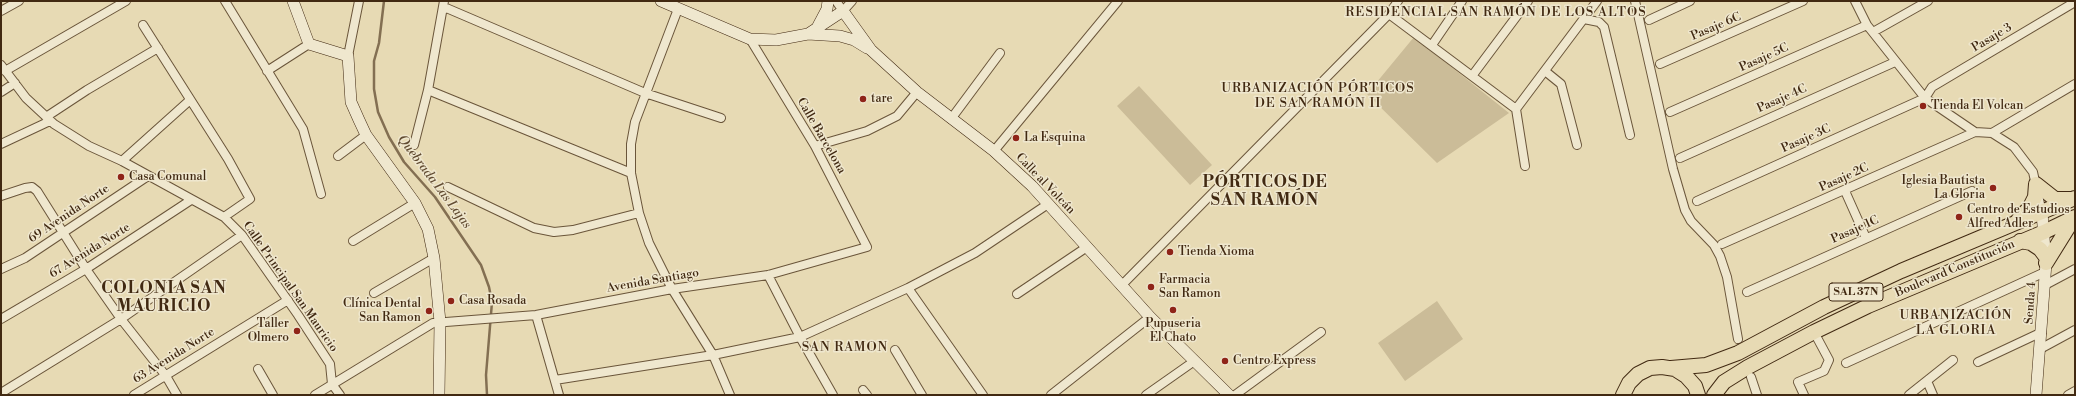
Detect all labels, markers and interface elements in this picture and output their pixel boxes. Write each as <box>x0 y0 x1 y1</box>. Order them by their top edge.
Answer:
district label: RESIDENCIAL SAN RAMÓN DE LOS ALTOS <box>1345 5 1647 21</box>
street label: Pasaje 6C <box>1689 10 1743 44</box>
street label: Pasaje 3 <box>1969 20 2015 56</box>
street label: Pasaje 5C <box>1737 41 1791 75</box>
district label: URBANIZACIÓN PÓRTICOS DE SAN RAMÓN II <box>1221 81 1415 112</box>
street label: Pasaje 4C <box>1755 82 1809 116</box>
place label: tare <box>871 92 893 106</box>
marker: tare <box>858 94 868 104</box>
street label: Calle Barcelona <box>793 96 849 176</box>
place label: Tienda El Volcan <box>1931 99 2023 113</box>
marker: Tienda El Volcan <box>1918 101 1928 111</box>
street label: Pasaje 3C <box>1779 122 1833 156</box>
place label: La Esquina <box>1024 131 1085 145</box>
water label: Quebrada Las Lajas <box>394 132 474 232</box>
marker: La Esquina <box>1011 133 1021 143</box>
street label: Calle al Volcán <box>1012 151 1078 217</box>
street label: Pasaje 2C <box>1817 161 1871 195</box>
place label: Casa Comunal <box>129 170 206 184</box>
marker: Casa Comunal <box>116 172 126 182</box>
district label: PÓRTICOS DE SAN RAMÓN <box>1202 173 1328 211</box>
place label: Iglesia Bautista La Gloria <box>1901 174 1985 202</box>
street label: 69 Avenida Norte <box>26 182 112 246</box>
marker: Iglesia Bautista La Gloria <box>1988 183 1998 193</box>
place label: Centro de Estudios Alfred Adler <box>1967 203 2070 231</box>
marker: Centro de Estudios Alfred Adler <box>1954 212 1964 222</box>
street label: Pasaje 1C <box>1829 213 1881 247</box>
street label: Calle Principal San Mauricio <box>239 219 341 355</box>
street label: 67 Avenida Norte <box>47 220 133 282</box>
street label: Boulevard Constitución <box>1893 237 2017 301</box>
place label: Tienda Xioma <box>1178 245 1254 259</box>
marker: Tienda Xioma <box>1165 247 1175 257</box>
street label: Avenida Santiago <box>606 266 700 296</box>
place label: Farmacia San Ramon <box>1159 273 1221 301</box>
district label: COLONIA SAN MAURICIO <box>101 279 227 317</box>
street label: Senda 4 <box>2022 281 2040 325</box>
marker: Farmacia San Ramon <box>1146 282 1156 292</box>
road number: SAL 37N <box>1829 283 1883 301</box>
place label: Casa Rosada <box>459 294 526 308</box>
marker: Casa Rosada <box>446 296 456 306</box>
place label: Clínica Dental San Ramon <box>343 297 421 325</box>
marker: Pupuseria El Chato <box>1168 305 1178 315</box>
marker: Clínica Dental San Ramon <box>424 306 434 316</box>
district label: URBANIZACIÓN LA GLORIA <box>1899 308 2013 339</box>
place label: Taller Olmero <box>248 317 289 345</box>
place label: Pupuseria El Chato <box>1145 317 1201 345</box>
street label: 63 Avenida Norte <box>130 325 218 387</box>
marker: Taller Olmero <box>292 326 302 336</box>
district label: SAN RAMON <box>802 340 888 356</box>
place label: Centro Express <box>1233 354 1316 368</box>
marker: Centro Express <box>1220 356 1230 366</box>

